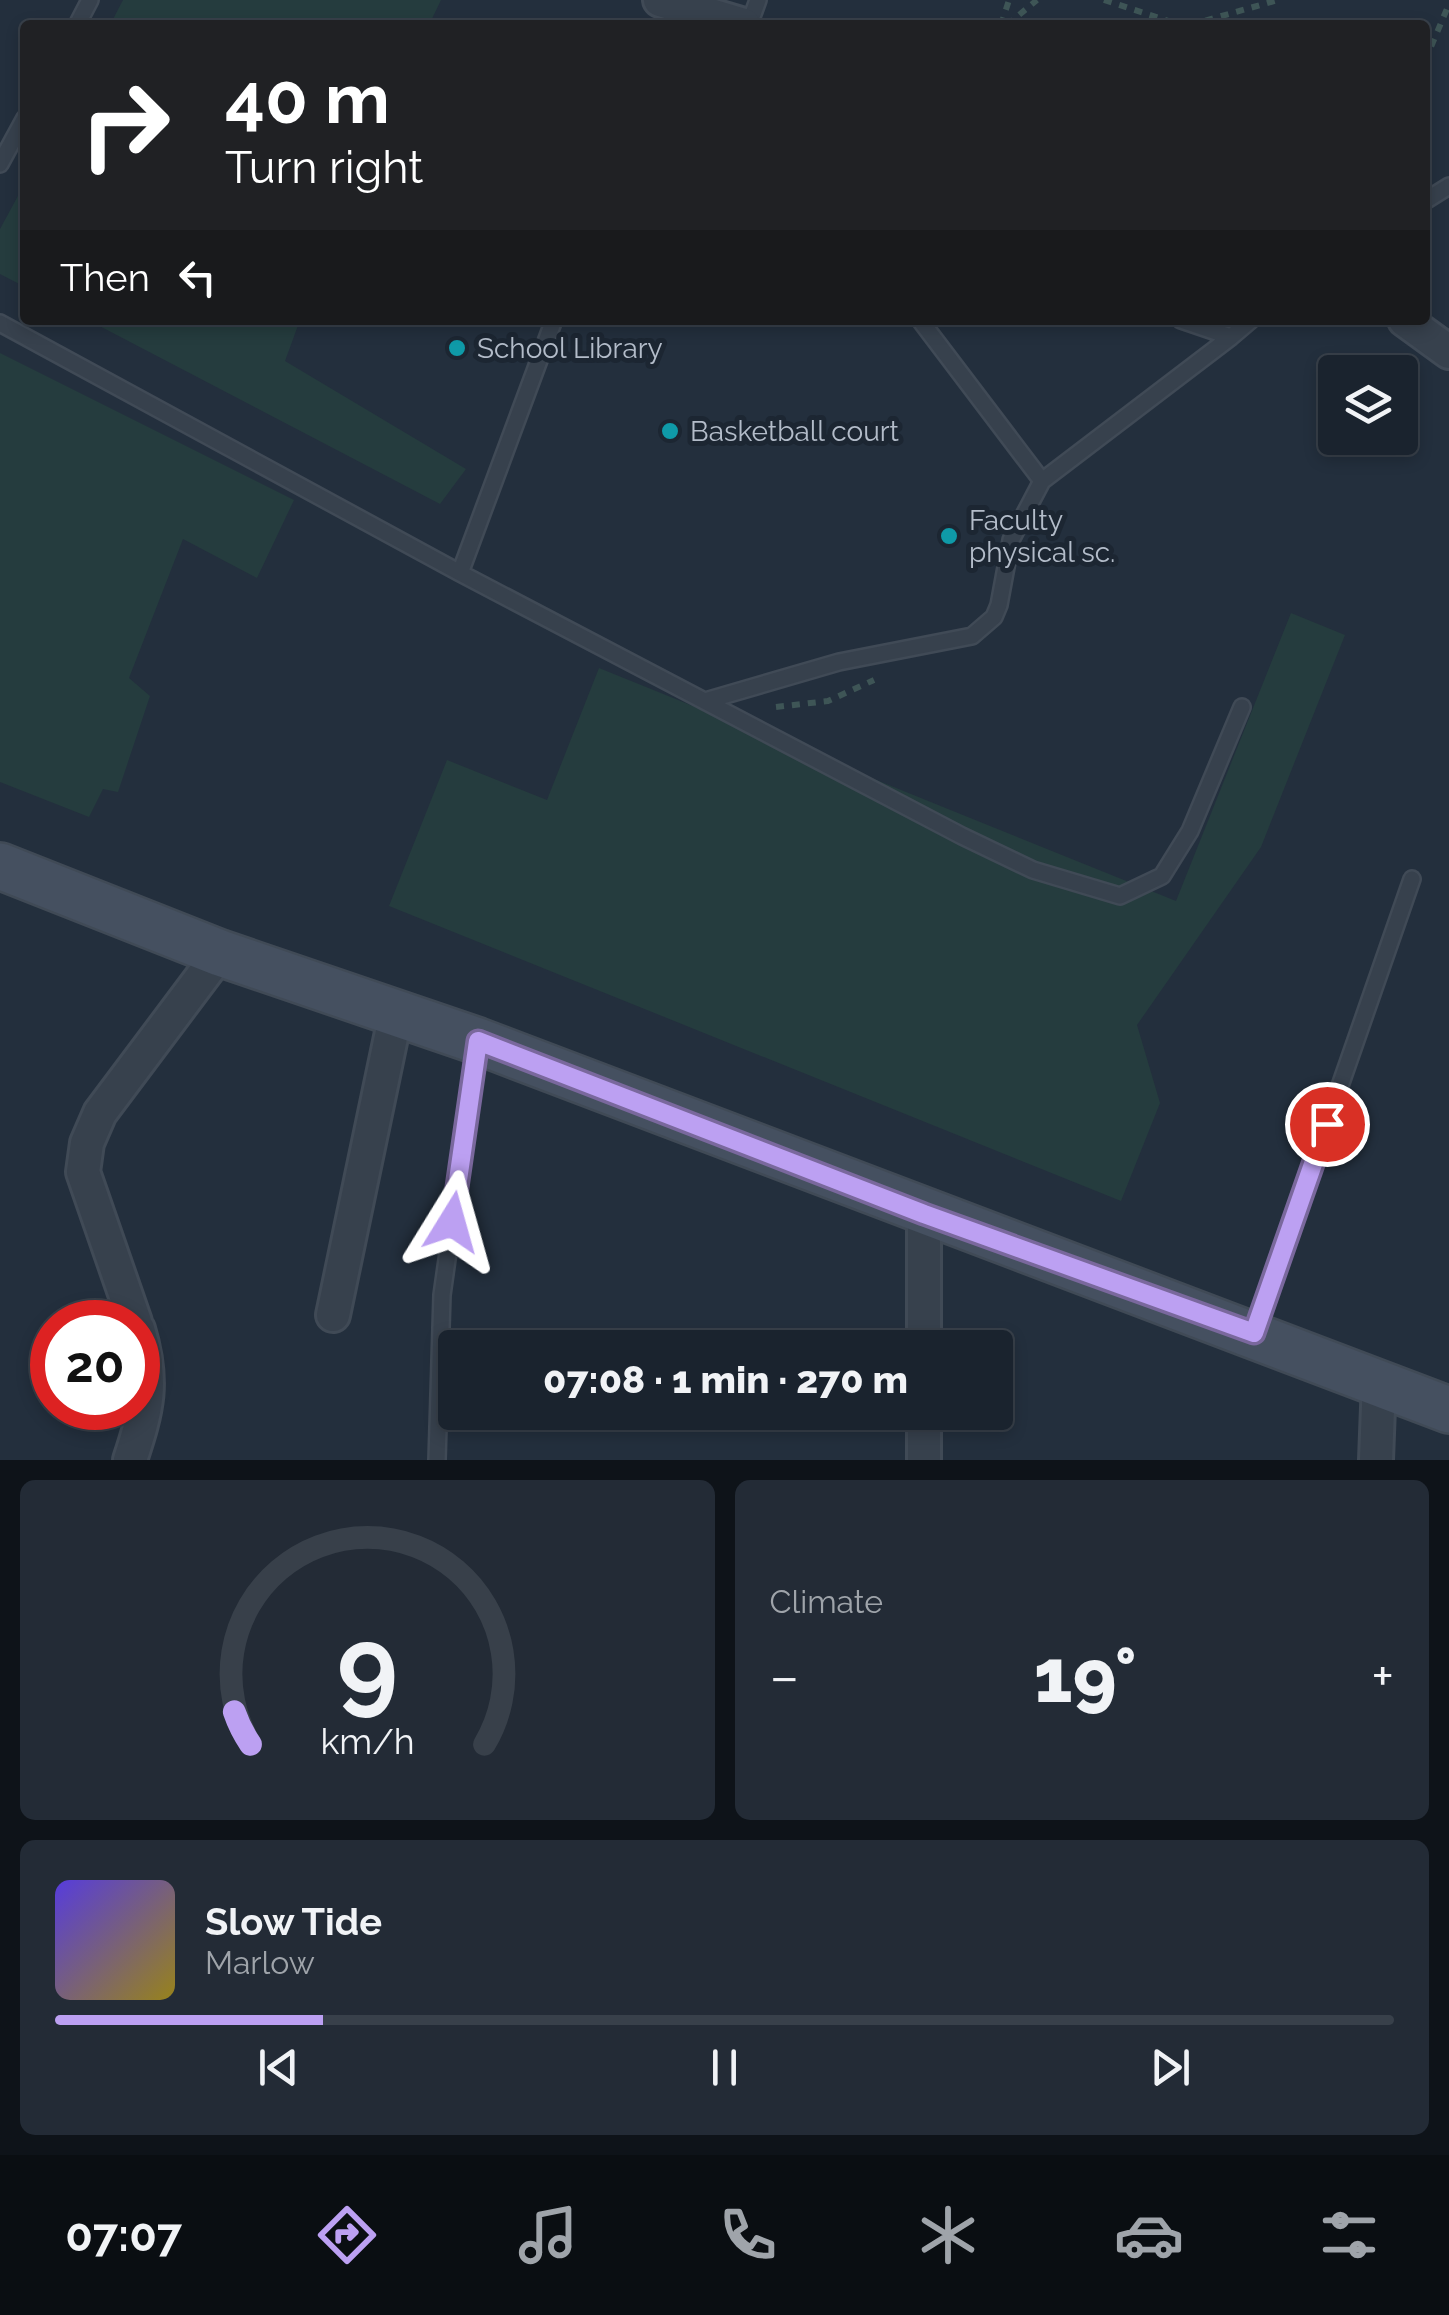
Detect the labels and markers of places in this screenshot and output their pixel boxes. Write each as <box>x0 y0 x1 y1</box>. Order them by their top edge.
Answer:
place label: School Library <box>477 332 663 365</box>
marker: School Library <box>446 337 468 359</box>
place label: Basketball court <box>690 415 900 448</box>
marker: Basketball court <box>659 420 681 442</box>
place label: Faculty physical sc. <box>969 504 1115 569</box>
marker: Faculty physical sc. <box>938 525 960 547</box>
pin <box>1285 1082 1370 1167</box>

